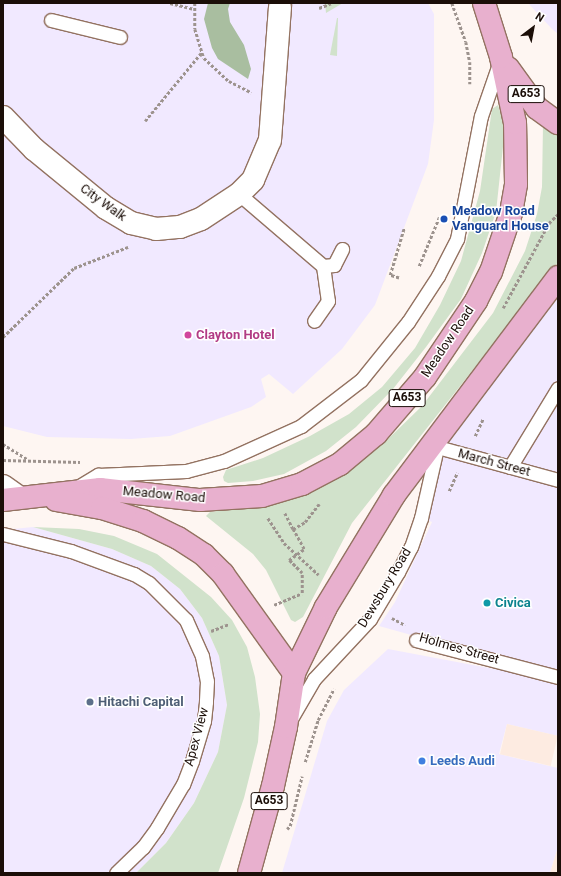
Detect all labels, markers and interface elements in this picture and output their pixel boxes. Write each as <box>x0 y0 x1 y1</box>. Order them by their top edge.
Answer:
north arrow <box>513 8 553 48</box>
text: N <box>533 10 546 25</box>
road number: A653 <box>507 84 545 104</box>
street label: City Walk <box>77 181 129 225</box>
place label: Meadow Road Vanguard House <box>452 204 549 235</box>
marker: Meadow Road Vanguard House <box>439 214 449 224</box>
street label: Meadow Road <box>418 303 478 381</box>
place label: Clayton Hotel <box>196 327 275 343</box>
marker: Clayton Hotel <box>183 330 193 340</box>
road number: A653 <box>388 388 426 408</box>
street label: March Street <box>456 446 532 480</box>
street label: Meadow Road <box>122 484 206 506</box>
street label: Dewsbury Road <box>355 545 415 631</box>
place label: Civica <box>495 595 531 611</box>
marker: Civica <box>482 598 492 608</box>
street label: Holmes Street <box>417 630 501 668</box>
place label: Hitachi Capital <box>98 694 184 710</box>
marker: Hitachi Capital <box>85 697 95 707</box>
street label: Apex View <box>182 706 212 768</box>
place label: Leeds Audi <box>430 753 495 769</box>
marker: Leeds Audi <box>417 756 427 766</box>
road number: A653 <box>250 791 288 811</box>

